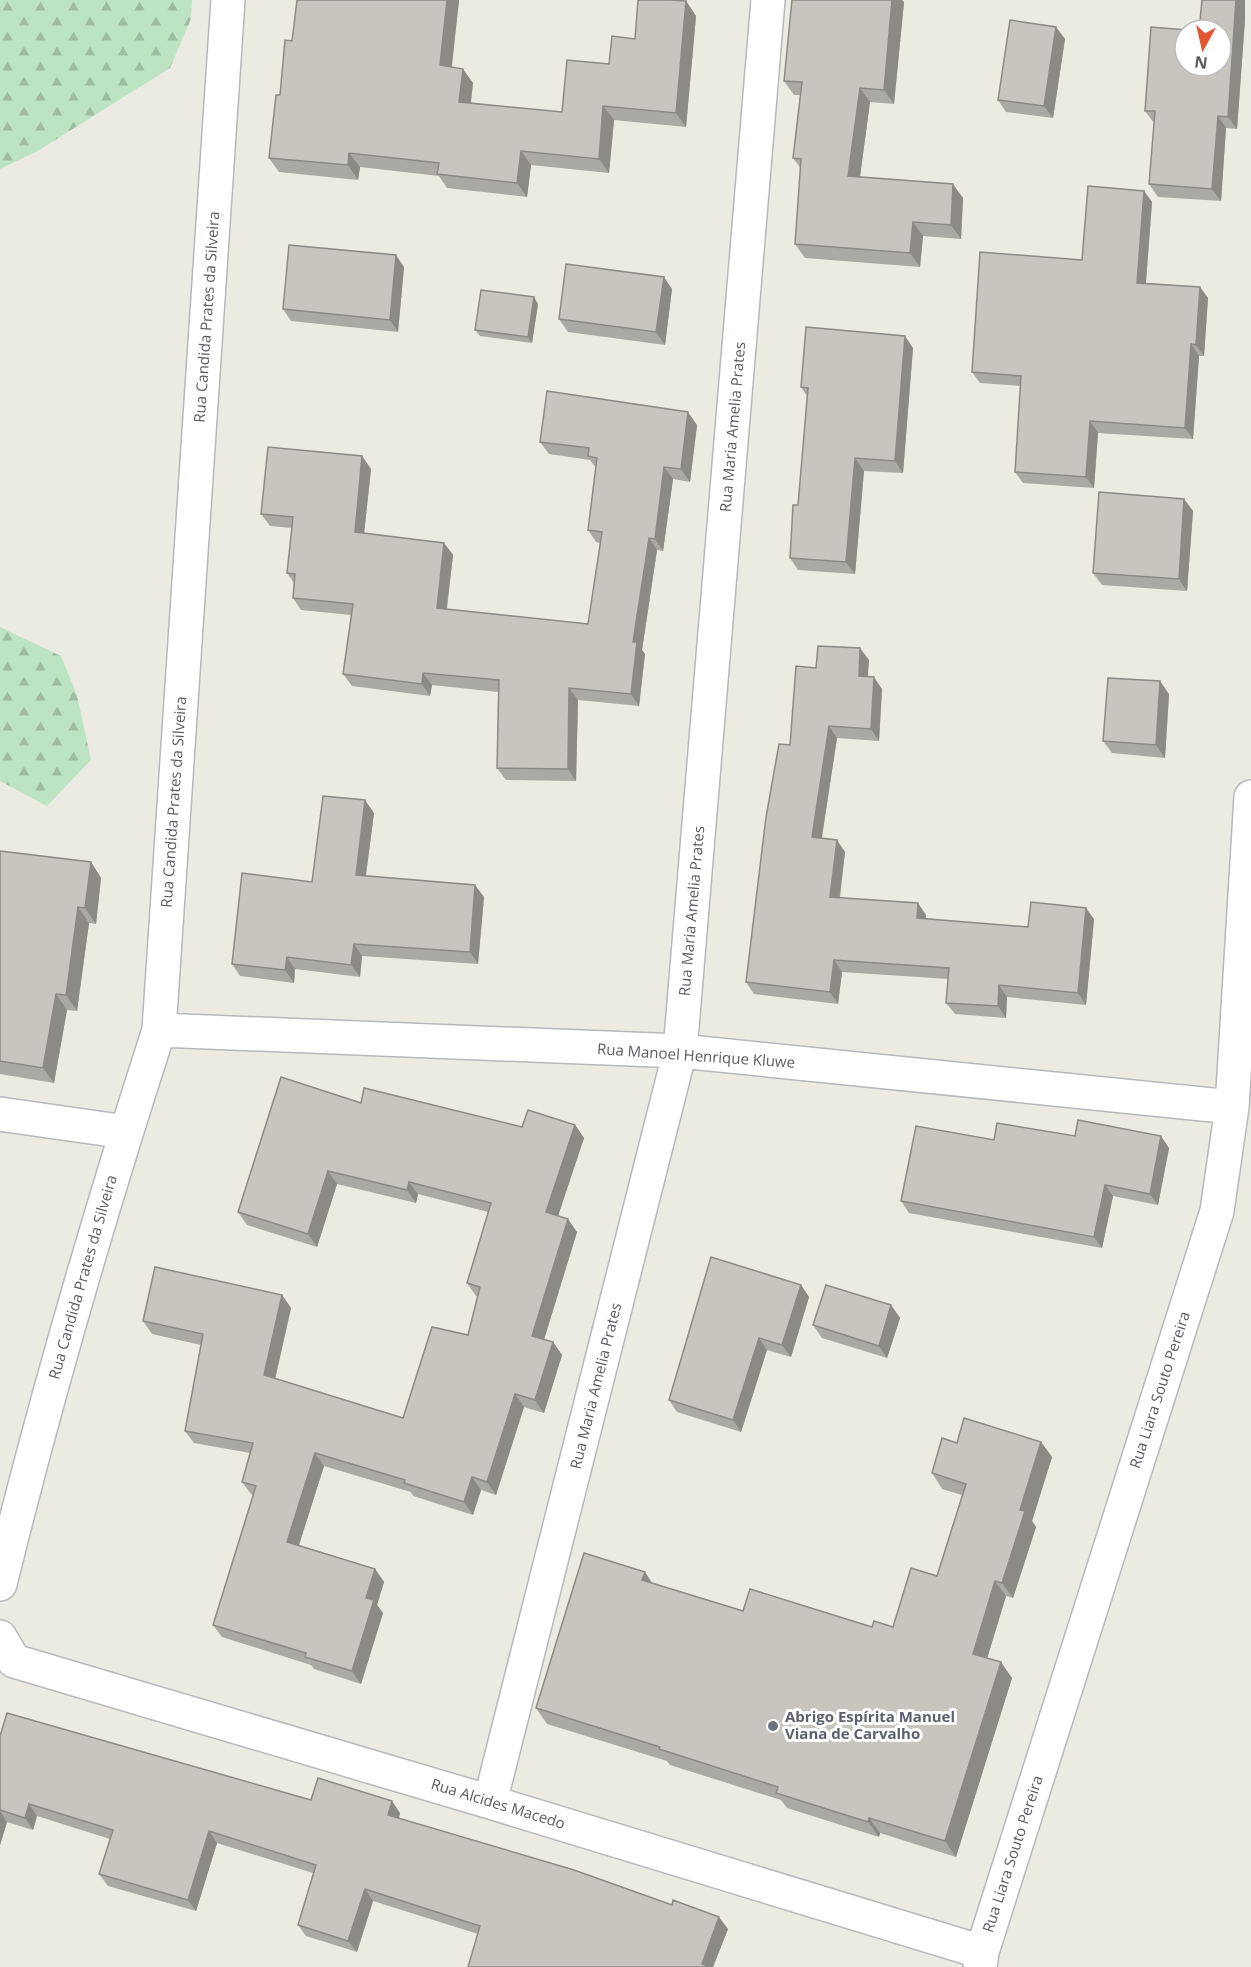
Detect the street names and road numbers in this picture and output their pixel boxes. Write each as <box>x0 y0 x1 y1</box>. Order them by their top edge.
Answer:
street label: Rua Candida Prates da Silveira <box>189 211 223 423</box>
street label: Rua Maria Amelia Prates <box>715 341 749 513</box>
street label: Rua Candida Prates da Silveira <box>156 696 190 908</box>
street label: Rua Maria Amelia Prates <box>674 825 708 997</box>
street label: Rua Manoel Henrique Kluwe <box>596 1038 796 1072</box>
street label: Rua Candida Prates da Silveira <box>43 1172 121 1381</box>
street label: Rua Maria Amelia Prates <box>565 1301 625 1471</box>
street label: Rua Liara Souto Pereira <box>1124 1309 1194 1471</box>
street label: Rua Alcides Macedo <box>429 1773 568 1833</box>
street label: Rua Liara Souto Pereira <box>977 1773 1047 1935</box>

